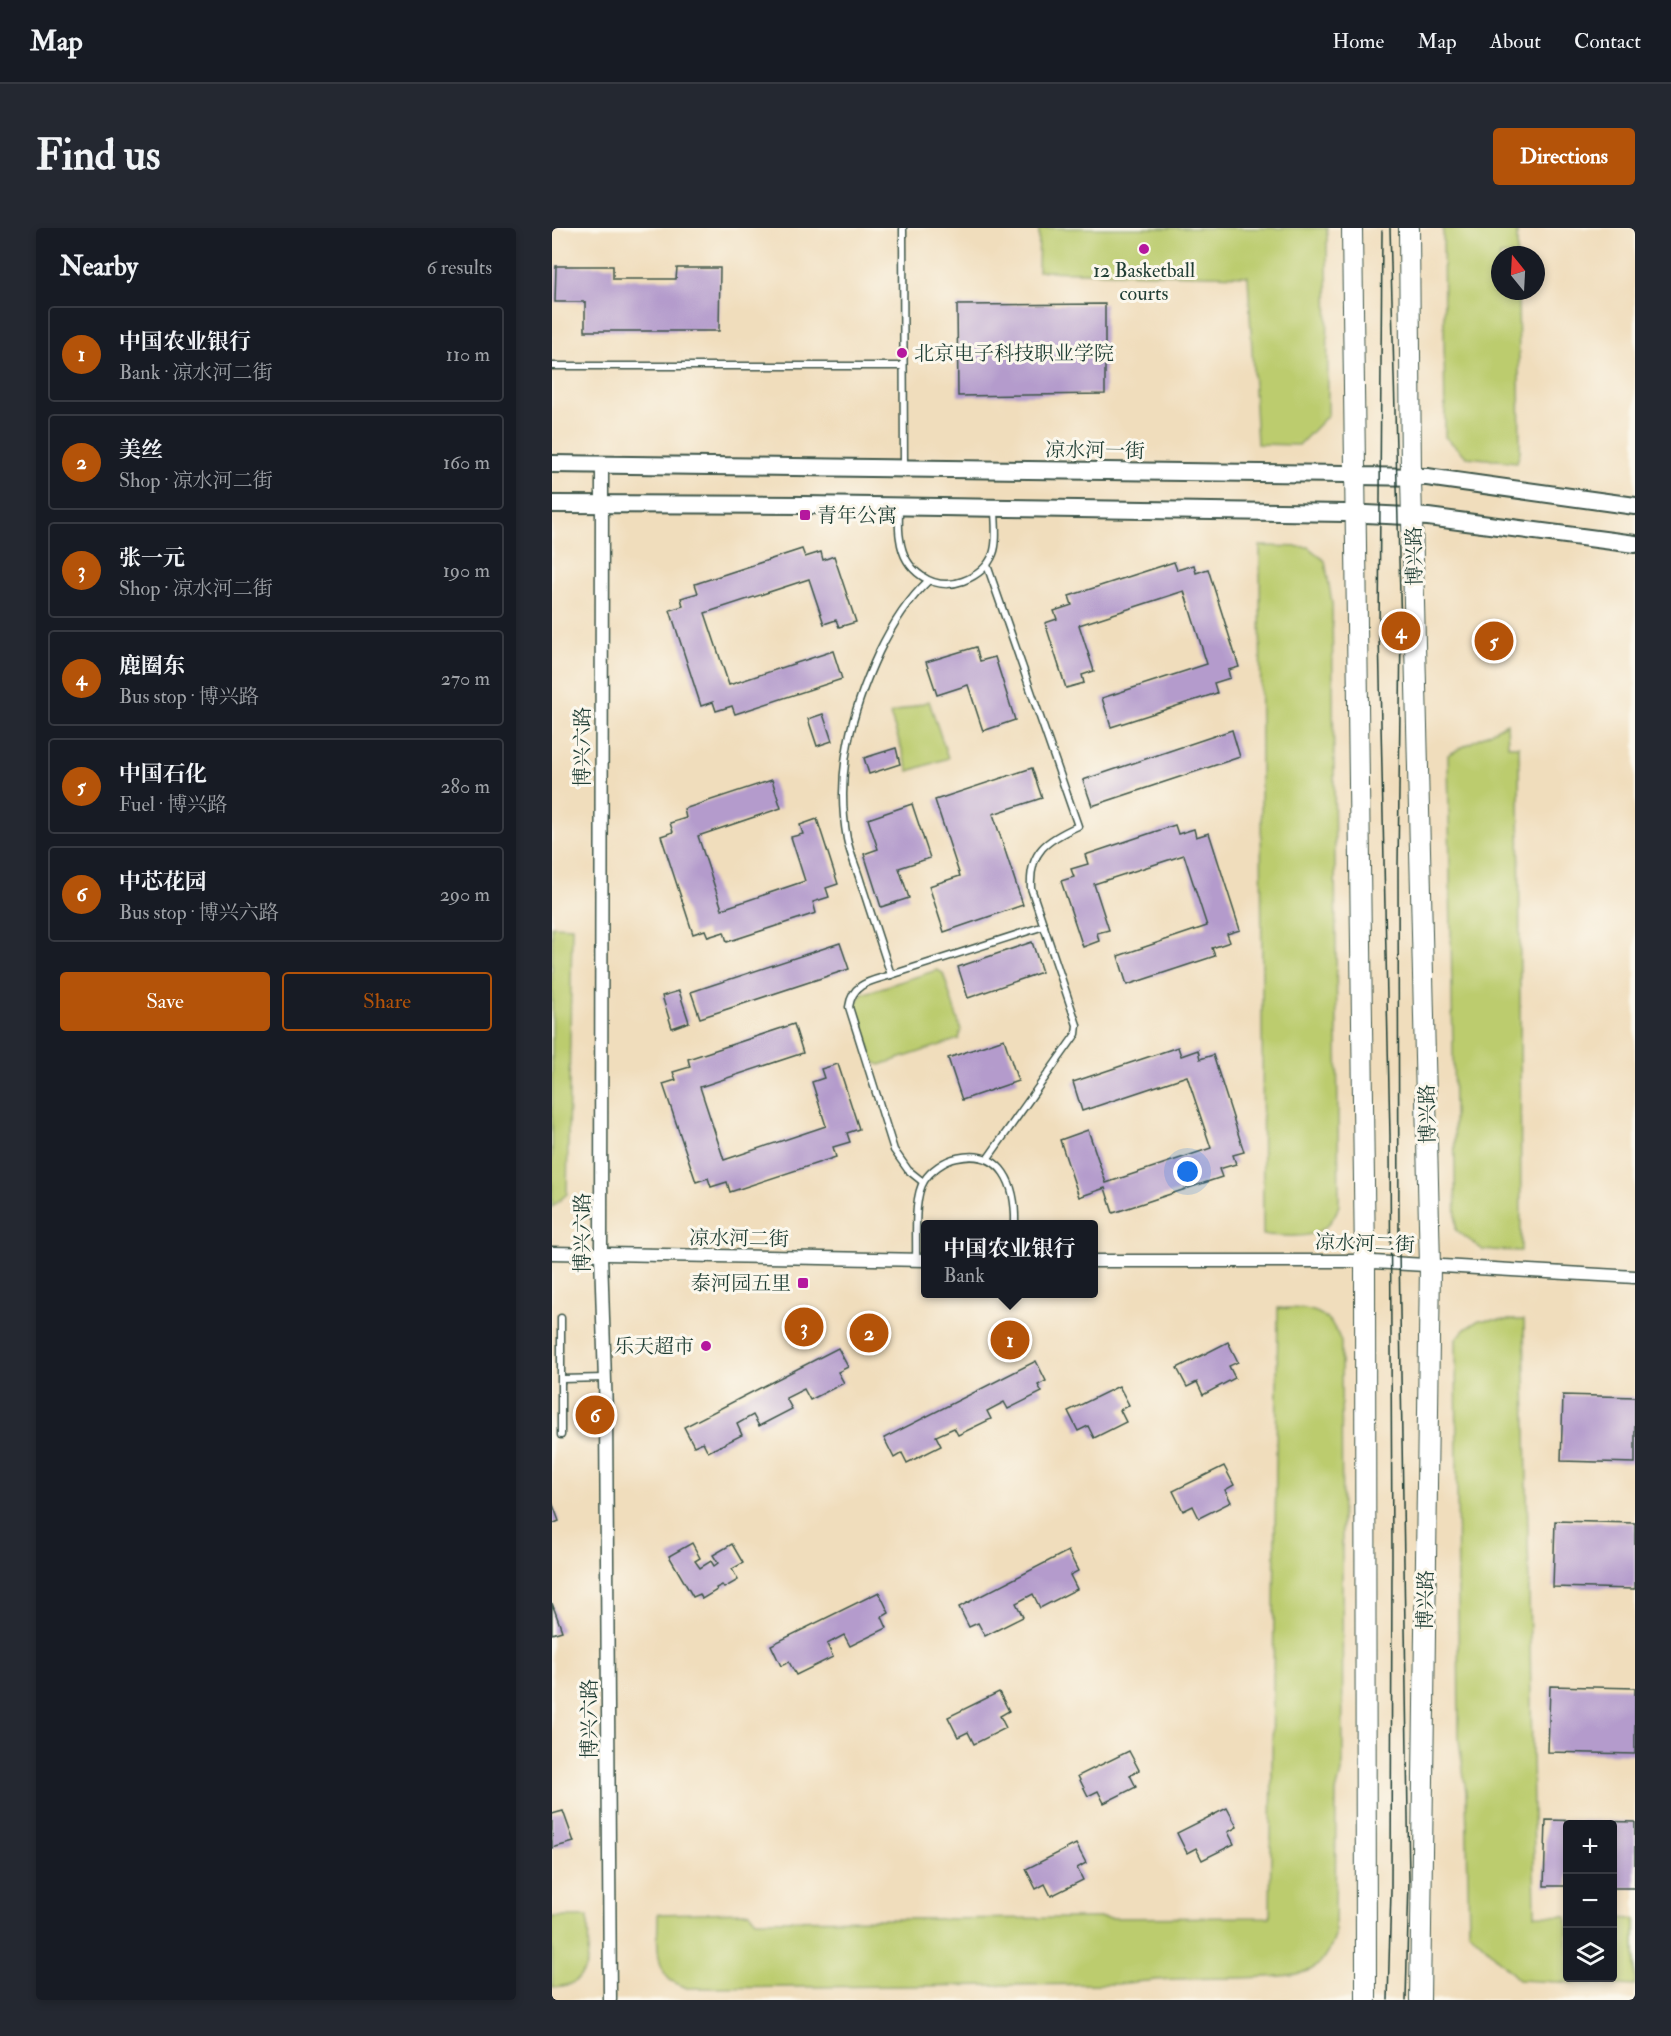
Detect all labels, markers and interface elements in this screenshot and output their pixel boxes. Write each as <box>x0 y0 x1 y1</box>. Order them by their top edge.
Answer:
text: Map <box>30 24 83 59</box>
text: Home <box>1332 28 1384 55</box>
text: Map <box>1417 28 1457 55</box>
text: About <box>1490 28 1541 55</box>
text: Contact <box>1574 28 1641 55</box>
button: Directions <box>1493 128 1635 185</box>
text: Find us <box>36 130 160 182</box>
marker: 12 Basketball courts <box>1137 242 1151 256</box>
north arrow <box>1491 246 1545 300</box>
text: Nearby <box>60 251 138 283</box>
text: 6 results <box>426 255 492 280</box>
place label: 12 Basketball courts <box>1093 258 1195 306</box>
text: 中国农业银行 <box>119 328 251 356</box>
place label: 北京电子科技职业学院 <box>914 341 1114 366</box>
text: 1 <box>78 342 85 367</box>
text: 110 m <box>446 342 490 367</box>
marker: 北京电子科技职业学院 <box>895 346 909 360</box>
text: Bank · 凉水河二街 <box>119 360 273 385</box>
text: 美丝 <box>119 436 163 464</box>
street label: 凉水河一街 <box>1045 437 1145 464</box>
text: 2 <box>76 450 87 475</box>
text: 160 m <box>443 450 490 475</box>
text: Shop · 凉水河二街 <box>119 468 273 493</box>
place label: 青年公寓 <box>817 503 897 528</box>
marker: 青年公寓 <box>798 508 812 522</box>
street label: 博兴路 <box>1401 526 1428 586</box>
text: 张一元 <box>119 544 185 572</box>
text: 3 <box>78 558 85 583</box>
text: 190 m <box>443 558 490 583</box>
text: Shop · 凉水河二街 <box>119 576 273 601</box>
pin: 4 <box>1382 608 1420 654</box>
pin: 5 <box>1474 618 1514 664</box>
text: 鹿圈东 <box>119 652 185 680</box>
text: 4 <box>76 666 87 691</box>
text: 270 m <box>441 666 490 691</box>
text: Bus stop · 博兴路 <box>119 684 259 709</box>
street label: 博兴六路 <box>570 707 595 787</box>
text: 中国石化 <box>119 760 207 788</box>
text: 5 <box>77 774 86 799</box>
text: 280 m <box>440 774 490 799</box>
text: Fuel · 博兴路 <box>119 792 227 817</box>
text: 中芯花园 <box>119 868 207 896</box>
text: 6 <box>76 882 87 907</box>
text: 290 m <box>440 882 490 907</box>
text: Bus stop · 博兴六路 <box>119 900 279 925</box>
button: Save <box>60 972 270 1031</box>
button: Share <box>282 972 492 1031</box>
street label: 博兴路 <box>1414 1084 1441 1144</box>
your location <box>1173 1157 1202 1186</box>
street label: 博兴六路 <box>570 1193 595 1273</box>
popup <box>921 1220 1098 1298</box>
street label: 凉水河二街 <box>689 1225 789 1252</box>
street label: 凉水河二街 <box>1315 1229 1415 1258</box>
text: 中国农业银行 <box>943 1235 1076 1263</box>
text: Bank <box>943 1263 985 1288</box>
place label: 泰河园五里 <box>691 1271 791 1296</box>
marker: 泰河园五里 <box>796 1276 810 1290</box>
pin: 3 <box>784 1304 824 1350</box>
pin: 2 <box>850 1310 888 1356</box>
pin: 1 <box>990 1318 1030 1362</box>
place label: 乐天超市 <box>614 1334 694 1359</box>
marker: 乐天超市 <box>699 1339 713 1353</box>
pin: 6 <box>576 1392 615 1438</box>
street label: 博兴路 <box>1412 1570 1439 1630</box>
street label: 博兴六路 <box>577 1679 602 1759</box>
map controls <box>1563 1820 1617 1982</box>
button: + <box>1563 1820 1617 1874</box>
button: − <box>1563 1874 1617 1928</box>
button: layers <box>1563 1928 1617 1982</box>

